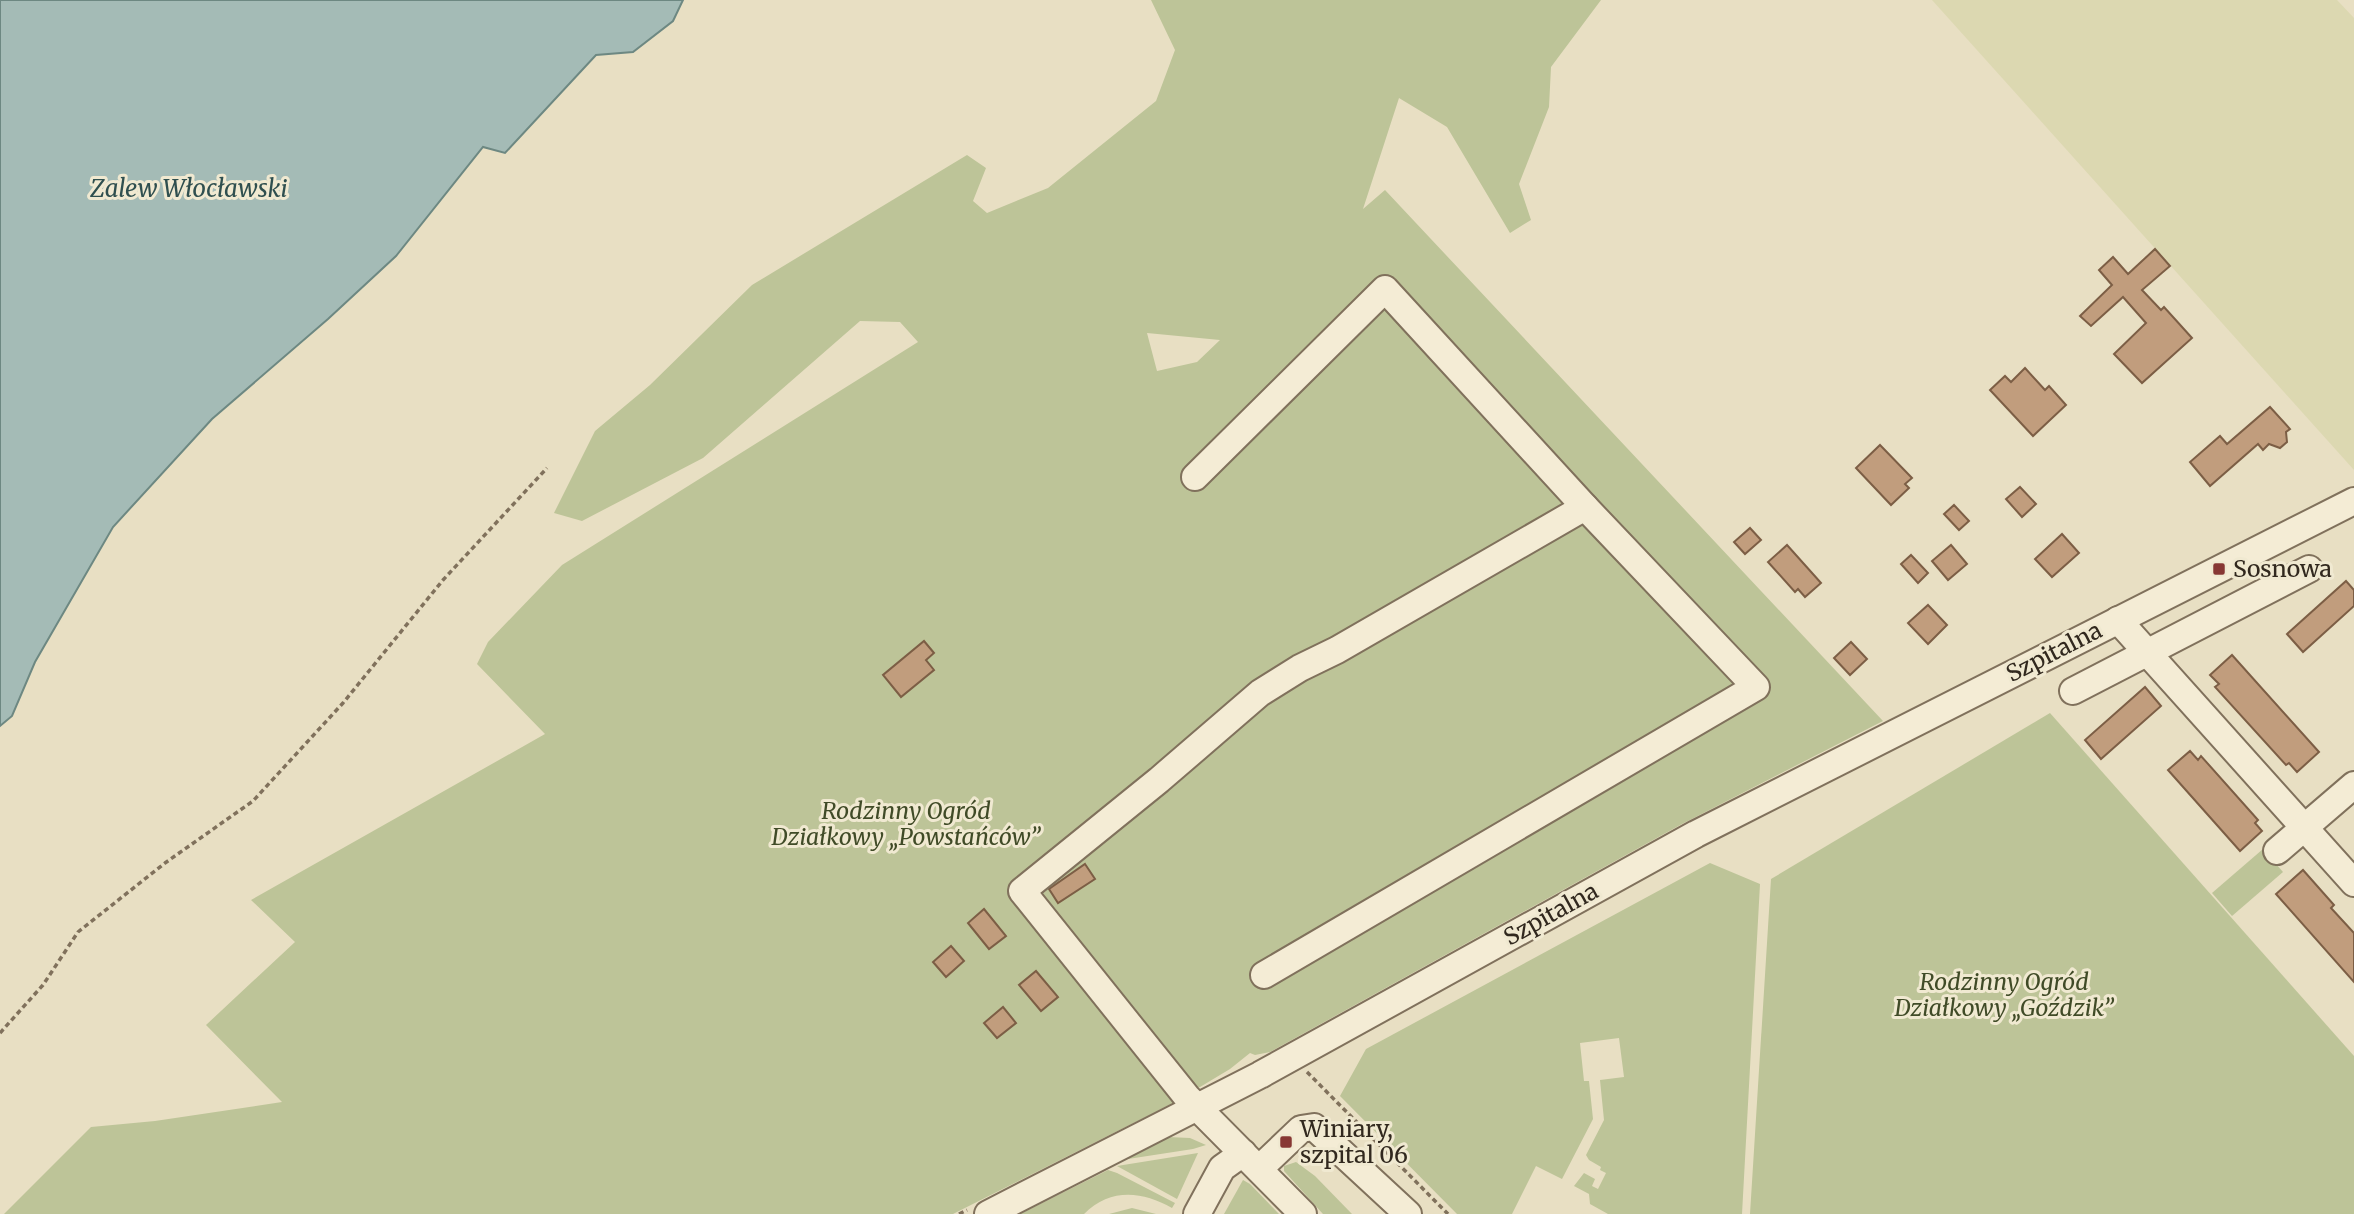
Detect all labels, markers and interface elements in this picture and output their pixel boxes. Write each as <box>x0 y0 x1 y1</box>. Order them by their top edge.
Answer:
water label: Zalew Włocławski <box>89 173 288 204</box>
place label: Sosnowa <box>2233 554 2332 583</box>
marker: Sosnowa <box>2211 561 2227 577</box>
street label: Szpitalna <box>2001 615 2106 688</box>
park label: Rodzinny Ogród Działkowy „Powstańców” <box>771 796 1042 851</box>
street label: Szpitalna <box>1498 876 1603 951</box>
park label: Rodzinny Ogród Działkowy „Goździk” <box>1893 967 2115 1022</box>
place label: Winiary, szpital 06 <box>1299 1114 1408 1169</box>
marker: Winiary, szpital 06 <box>1278 1134 1294 1150</box>

